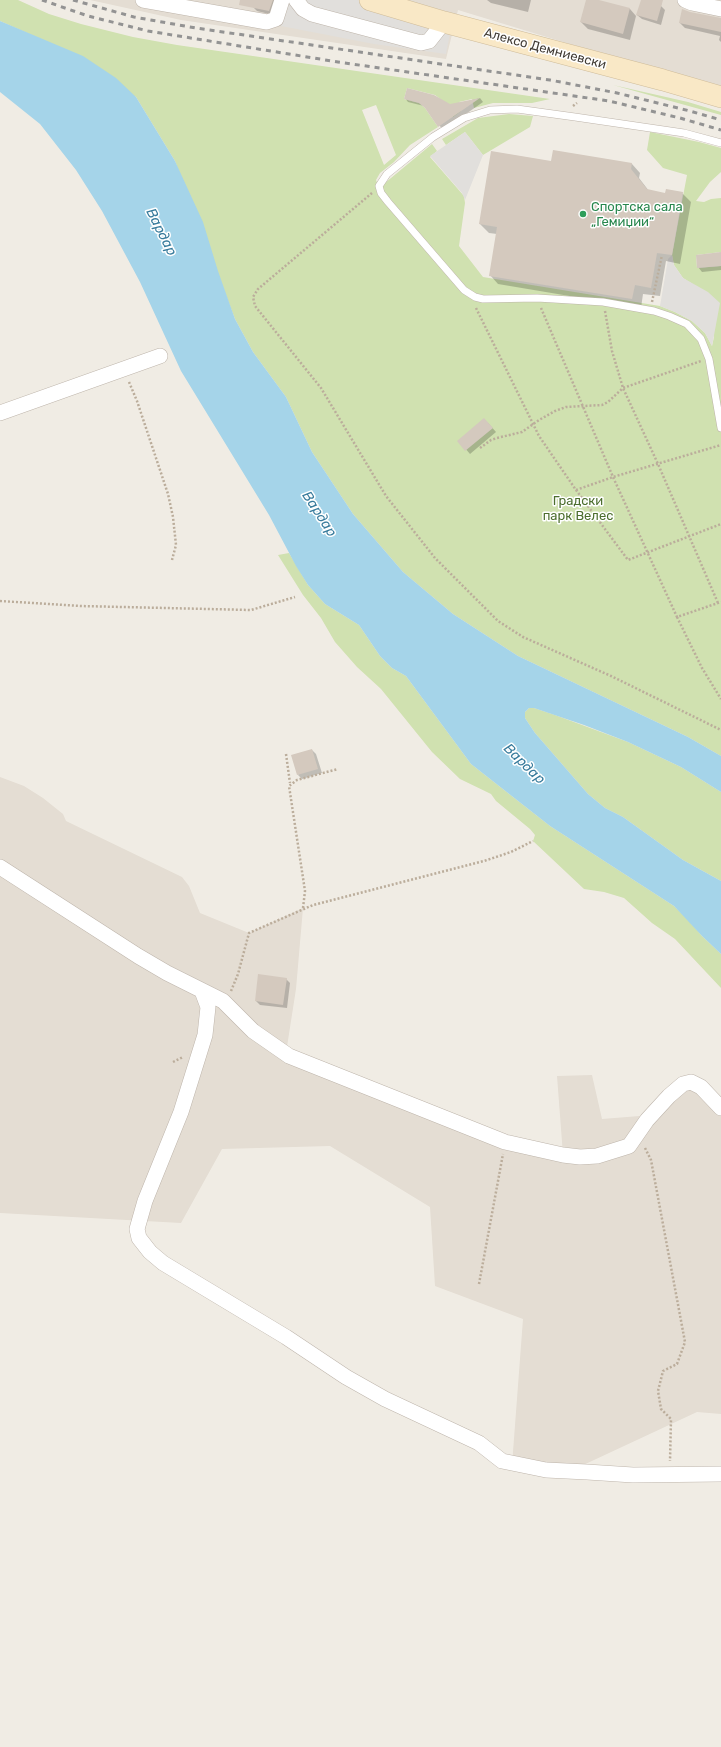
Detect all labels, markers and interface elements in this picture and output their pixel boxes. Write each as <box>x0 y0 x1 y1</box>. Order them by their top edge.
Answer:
street label: Алексо Демниевски <box>482 25 608 73</box>
place label: Спортска сала „Гемиџии“ <box>591 199 683 230</box>
water label: Вардар <box>142 206 180 258</box>
marker: Спортска сала „Гемиџии“ <box>578 209 588 219</box>
water label: Вардар <box>298 488 340 540</box>
park label: Градски парк Велес <box>543 493 613 524</box>
water label: Вардар <box>500 740 548 788</box>

